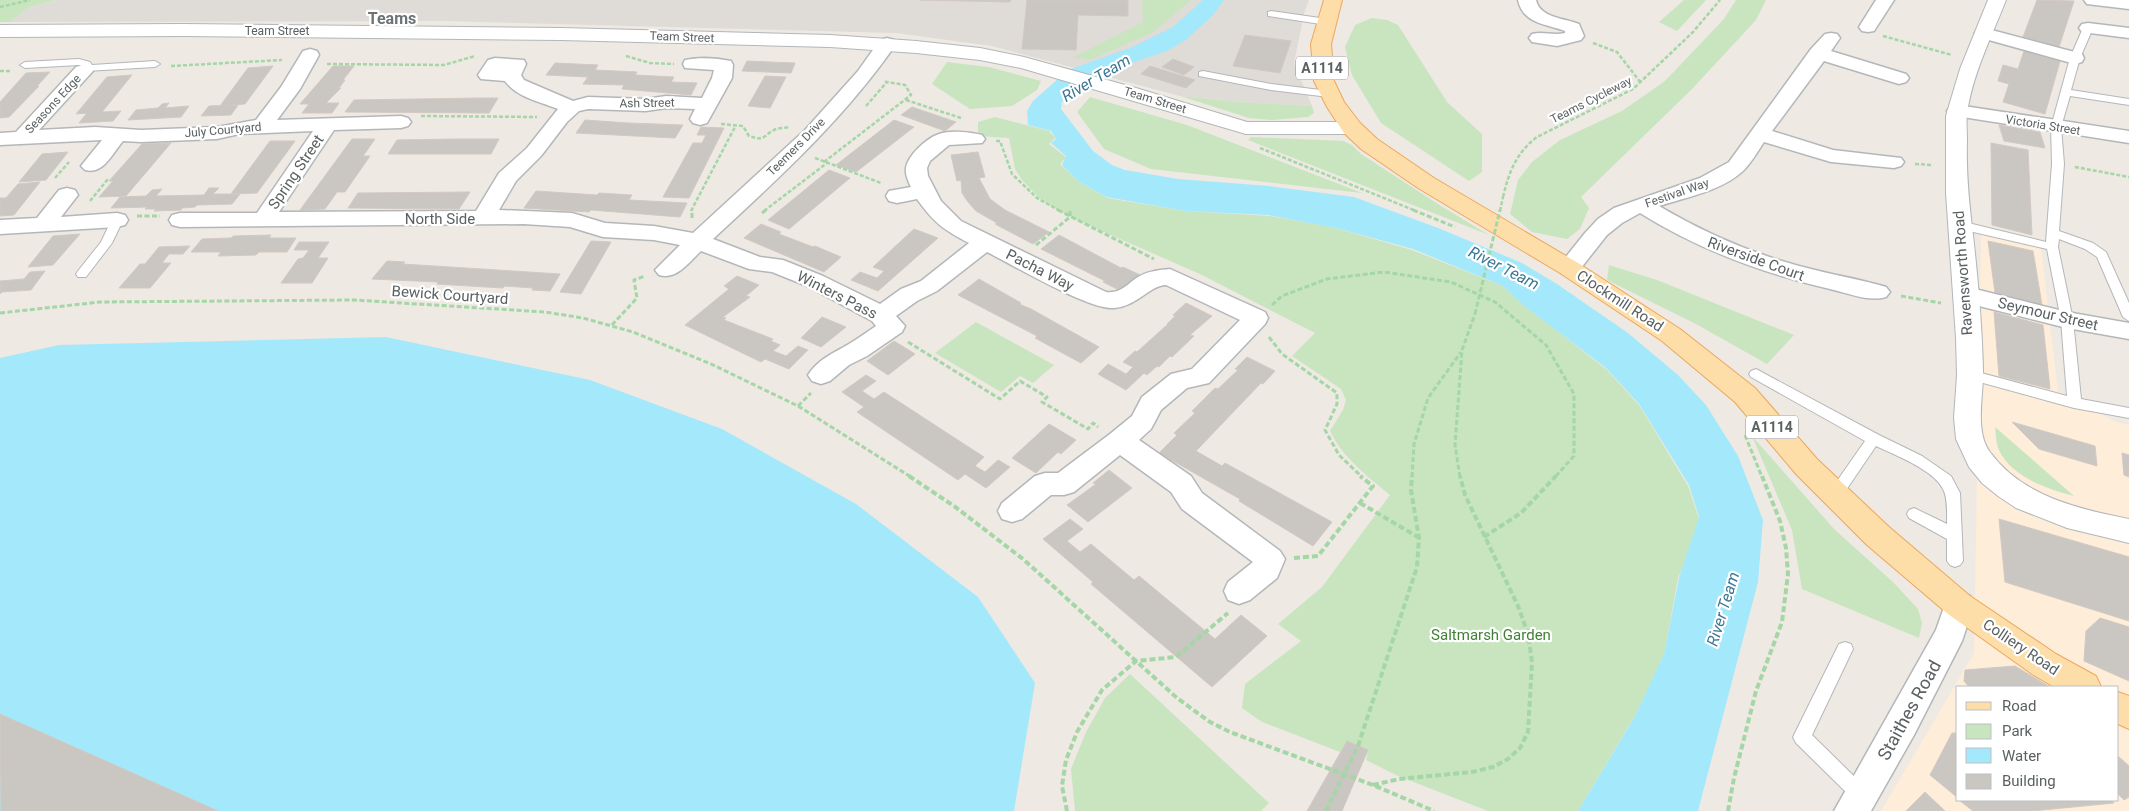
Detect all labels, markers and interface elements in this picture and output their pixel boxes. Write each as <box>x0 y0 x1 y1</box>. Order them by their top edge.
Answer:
district label: Teams <box>368 9 416 28</box>
street label: Team Street <box>245 24 309 38</box>
street label: Team Street <box>649 29 715 45</box>
water label: River Team <box>1058 50 1134 106</box>
road number: A1114 <box>1296 56 1348 80</box>
street label: Seasons Edge <box>22 72 84 136</box>
street label: Teams Cycleway <box>1548 73 1634 127</box>
street label: Team Street <box>1122 84 1188 116</box>
street label: Ash Street <box>619 96 675 110</box>
street label: Victoria Street <box>2005 112 2082 138</box>
street label: Teemers Drive <box>764 115 828 179</box>
street label: July Courtyard <box>184 120 262 140</box>
street label: Spring Street <box>264 131 328 213</box>
street label: Festival Way <box>1643 175 1711 210</box>
street label: North Side <box>405 210 475 228</box>
street label: Ravensworth Road <box>1950 210 1976 336</box>
street label: Riverside Court <box>1705 233 1807 285</box>
water label: River Team <box>1466 242 1542 294</box>
street label: Pacha Way <box>1003 245 1077 295</box>
street label: Clockmill Road <box>1573 266 1667 336</box>
street label: Winters Pass <box>794 267 880 323</box>
street label: Bewick Courtyard <box>391 282 509 308</box>
street label: Seymour Street <box>1996 294 2100 334</box>
road number: A1114 <box>1746 416 1798 438</box>
water label: River Team <box>1703 570 1743 648</box>
street label: Colliery Road <box>1980 615 2062 679</box>
park label: Saltmarsh Garden <box>1431 626 1551 644</box>
street label: Staithes Road <box>1873 656 1945 764</box>
legend <box>1956 686 2119 801</box>
text: Road <box>2002 697 2036 715</box>
text: Park <box>2002 722 2033 740</box>
text: Water <box>2002 747 2041 765</box>
text: Building <box>2002 772 2056 790</box>

